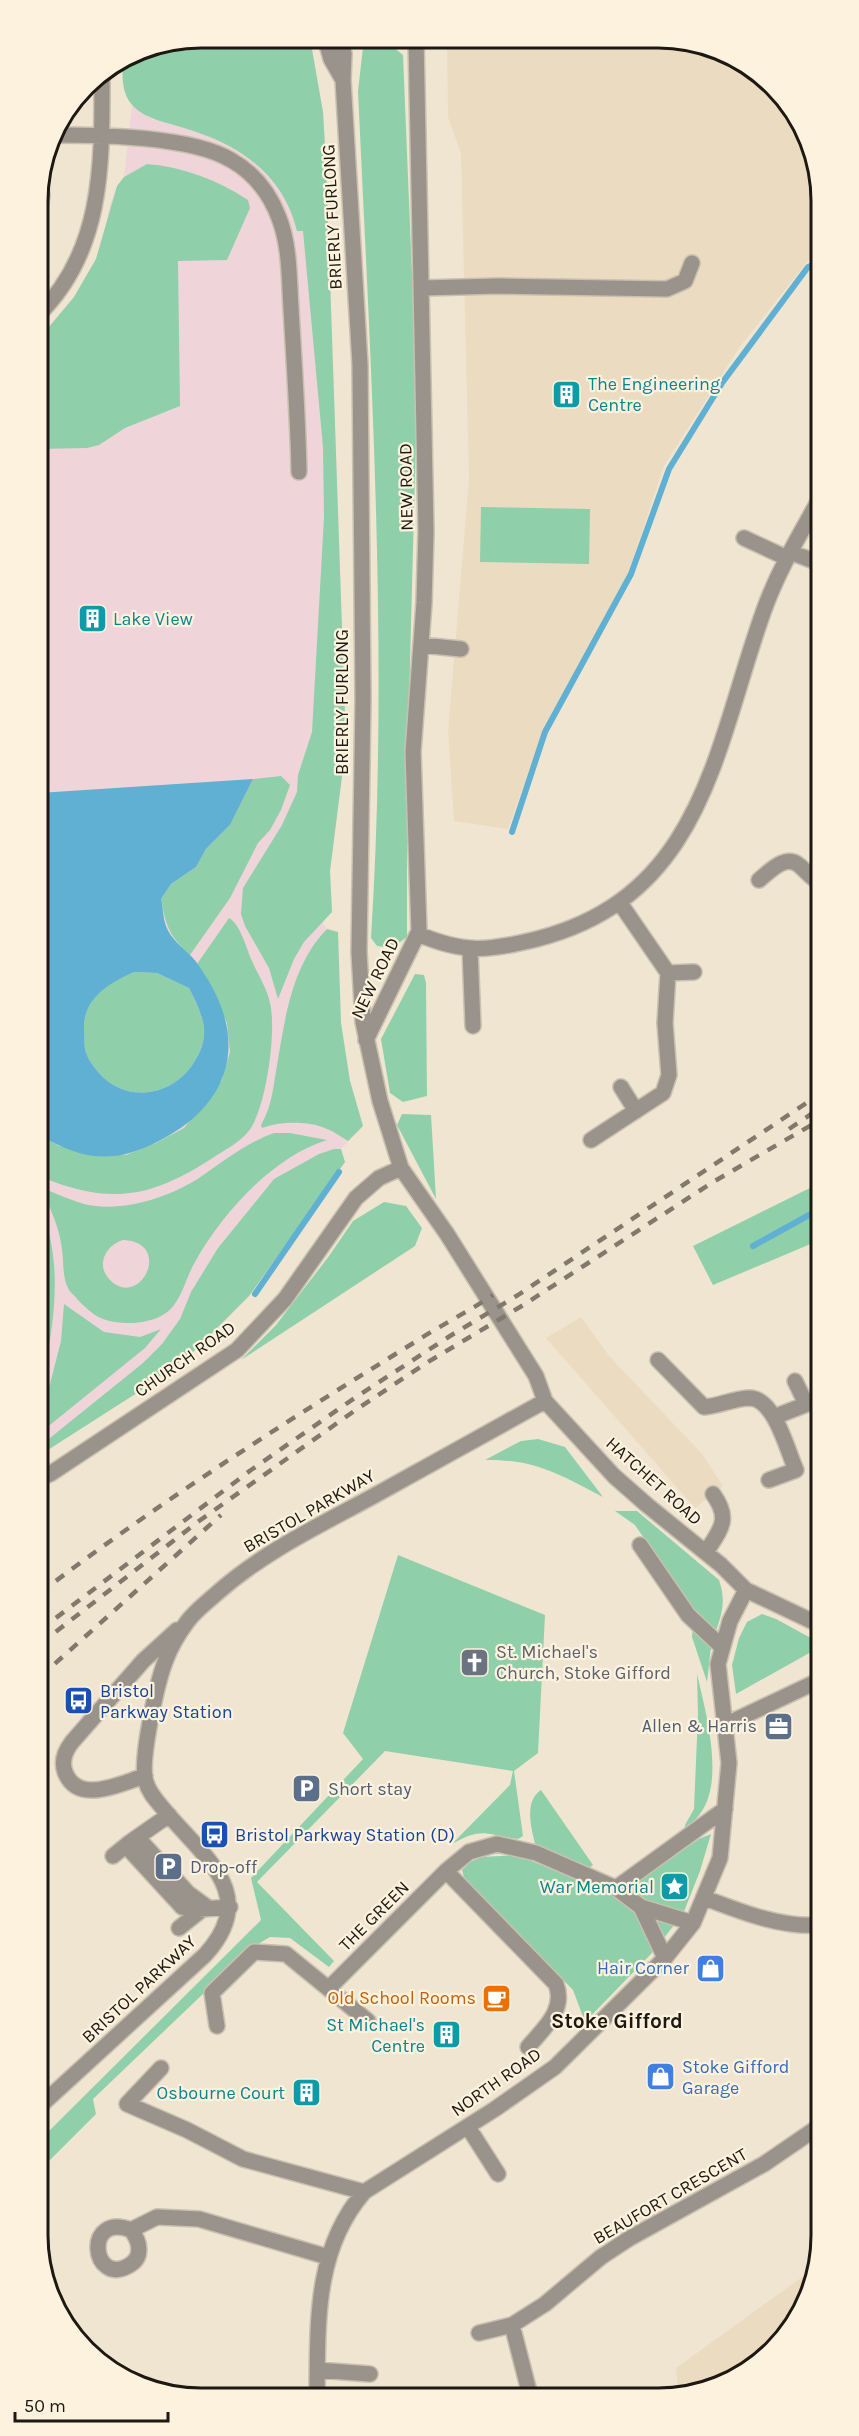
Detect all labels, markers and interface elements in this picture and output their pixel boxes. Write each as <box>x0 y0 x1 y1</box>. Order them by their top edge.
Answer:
street label: BRIERLY FURLONG <box>317 144 347 290</box>
place label: The Engineering Centre <box>588 373 720 416</box>
building icon: The Engineering Centre <box>551 378 583 410</box>
street label: NEW ROAD <box>394 443 418 531</box>
building icon: Lake View <box>76 603 108 635</box>
place label: Lake View <box>113 608 193 630</box>
street label: BRIERLY FURLONG <box>331 629 353 775</box>
street label: NEW ROAD <box>346 934 404 1022</box>
street label: CHURCH ROAD <box>130 1316 240 1402</box>
street label: HATCHET ROAD <box>601 1432 707 1530</box>
street label: BRISTOL PARKWAY <box>239 1464 379 1558</box>
place label: St. Michael's Church, Stoke Gifford <box>496 1641 671 1684</box>
church icon: St. Michael's Church, Stoke Gifford <box>459 1646 491 1678</box>
place label: Bristol Parkway Station <box>100 1680 233 1723</box>
bus stop icon: Bristol Parkway Station <box>63 1685 95 1717</box>
office icon: Allen & Harris <box>762 1710 794 1742</box>
place label: Allen & Harris <box>642 1715 757 1737</box>
parking icon: Short stay <box>291 1773 323 1805</box>
place label: Short stay <box>328 1778 412 1800</box>
bus stop icon: Bristol Parkway Station (D) <box>198 1819 230 1851</box>
place label: Bristol Parkway Station (D) <box>235 1824 455 1846</box>
parking icon: Drop-off <box>153 1851 185 1883</box>
place label: Drop-off <box>190 1856 258 1878</box>
place icon: War Memorial <box>659 1871 691 1903</box>
street label: THE GREEN <box>334 1876 414 1956</box>
place label: War Memorial <box>540 1876 654 1898</box>
street label: BRISTOL PARKWAY <box>77 1930 201 2048</box>
shop icon: Hair Corner <box>694 1952 726 1984</box>
place label: Hair Corner <box>597 1957 689 1979</box>
cafe icon: Old School Rooms <box>481 1982 513 2014</box>
place label: Old School Rooms <box>327 1987 476 2009</box>
district label: Stoke Gifford <box>551 2009 683 2033</box>
place label: St Michael's Centre <box>326 2014 425 2057</box>
building icon: St Michael's Centre <box>430 2019 462 2051</box>
street label: NORTH ROAD <box>447 2043 545 2121</box>
place label: Stoke Gifford Garage <box>682 2056 789 2099</box>
shop icon: Stoke Gifford Garage <box>645 2061 677 2093</box>
building icon: Osbourne Court <box>290 2077 322 2109</box>
place label: Osbourne Court <box>157 2082 285 2104</box>
street label: BEAUFORT CRESCENT <box>589 2143 751 2249</box>
scale bar <box>15 2385 168 2423</box>
text: 50 m <box>24 2395 66 2417</box>

